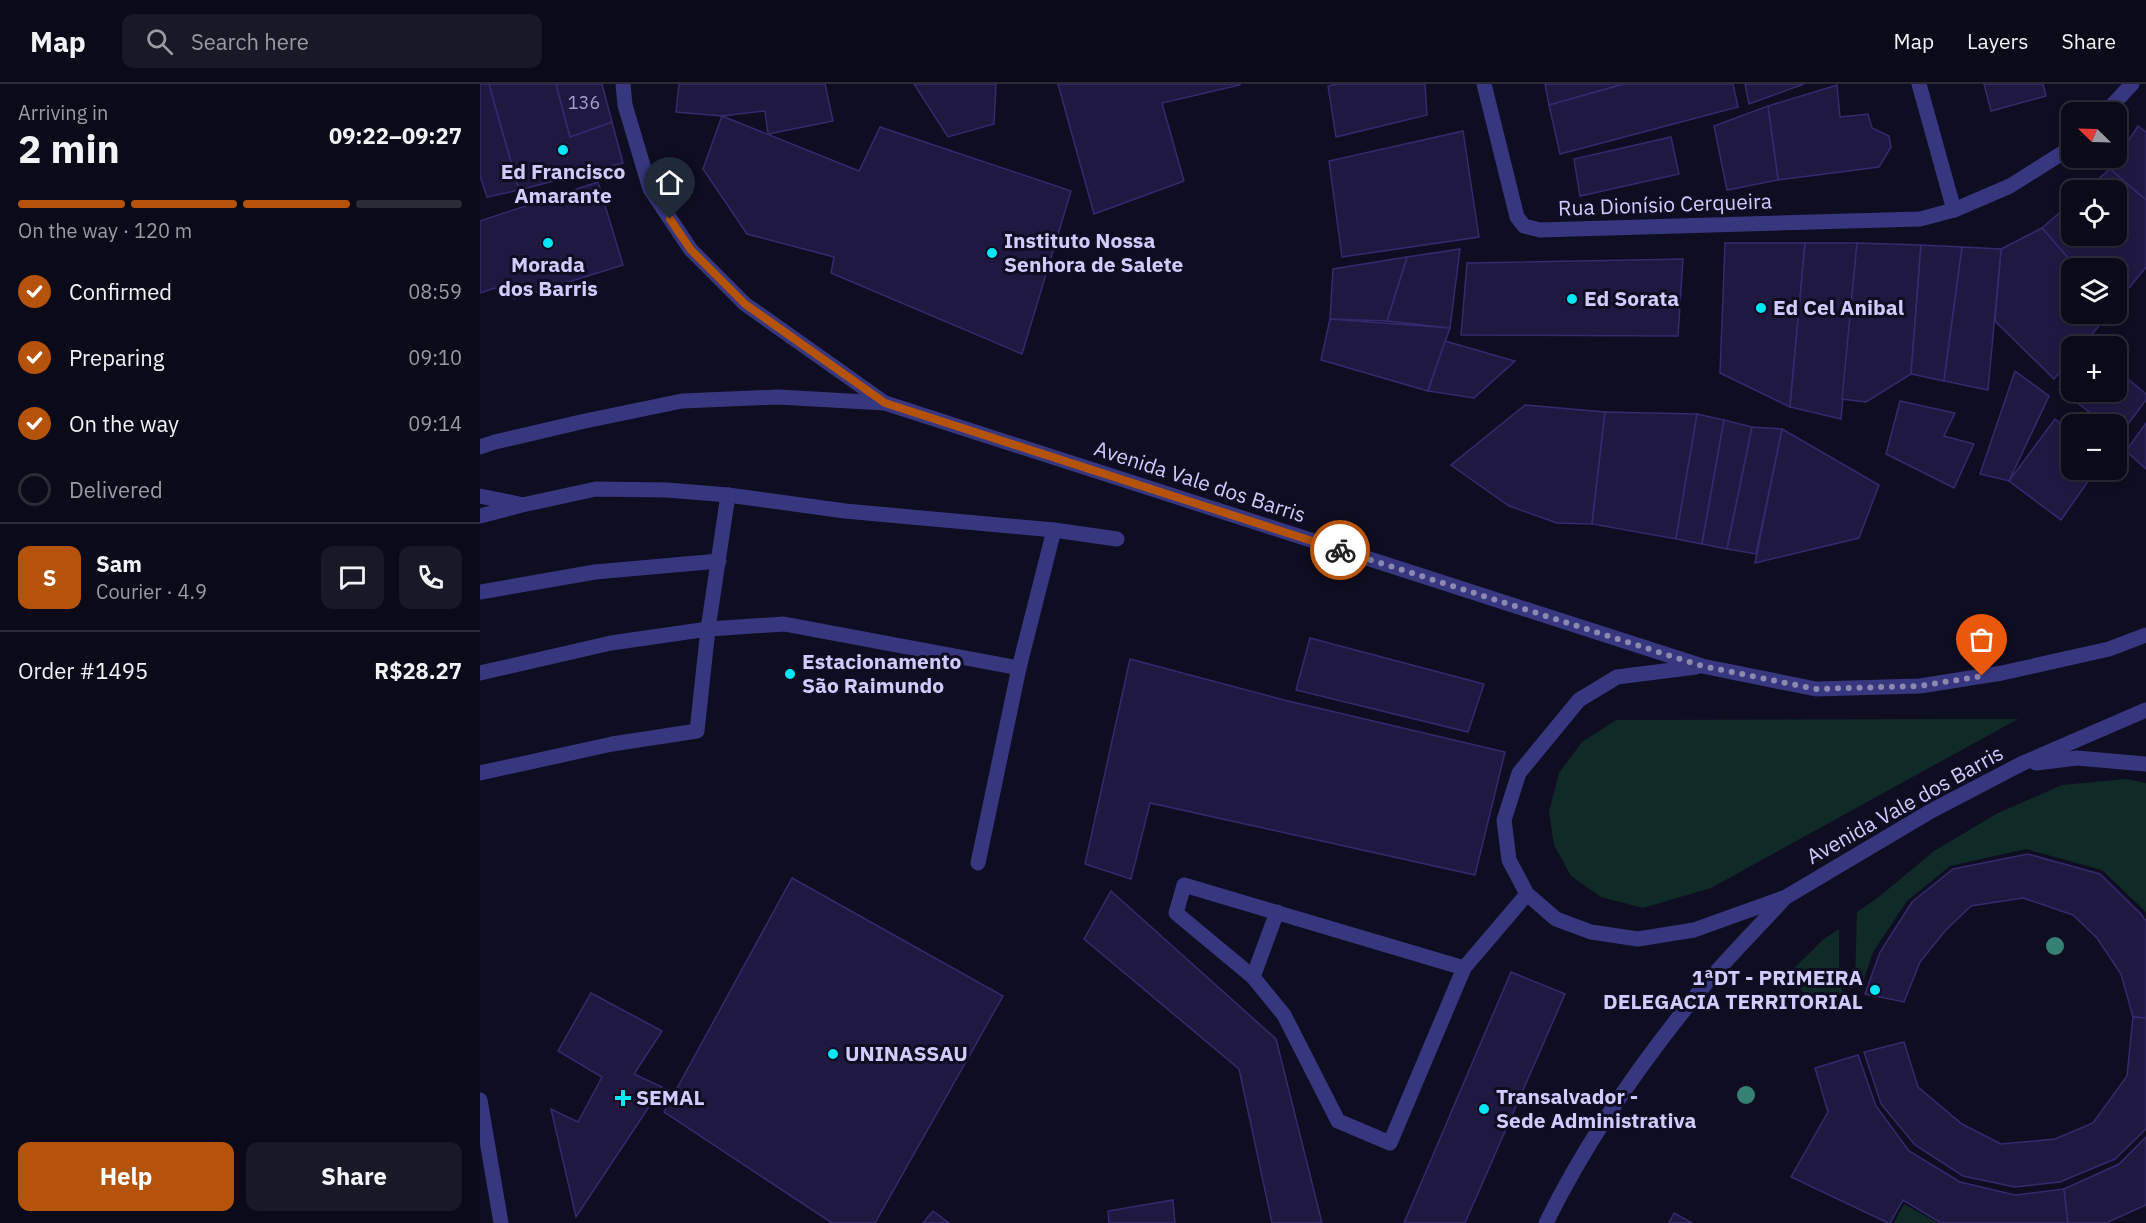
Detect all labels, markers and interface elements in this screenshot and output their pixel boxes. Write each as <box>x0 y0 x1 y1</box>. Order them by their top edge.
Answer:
search box <box>122 14 542 68</box>
text: Map <box>30 23 86 60</box>
icon: search <box>143 25 176 58</box>
text: Search here <box>191 27 309 56</box>
text: Map <box>1894 27 1934 55</box>
text: Layers <box>1967 27 2029 55</box>
text: Share <box>2062 27 2116 55</box>
house number: 136 <box>568 91 600 114</box>
text: Arriving in <box>18 99 108 126</box>
north arrow <box>2061 102 2127 168</box>
map controls <box>2061 102 2127 480</box>
text: 09:22–09:27 <box>329 121 462 150</box>
text: 2 min <box>18 123 120 174</box>
marker: Ed Francisco Amarante <box>556 143 570 157</box>
place label: Ed Francisco Amarante <box>501 157 625 209</box>
pin <box>644 157 695 219</box>
icon: home <box>653 166 686 199</box>
button: locate <box>2061 180 2127 246</box>
street label: Rua Dionísio Cerqueira <box>1558 186 1772 222</box>
text: On the way · 120 m <box>18 217 192 244</box>
place label: Instituto Nossa Senhora de Salete <box>1004 226 1184 278</box>
marker: Morada dos Barris <box>541 236 555 250</box>
marker: Instituto Nossa Senhora de Salete <box>985 246 999 260</box>
place label: Morada dos Barris <box>498 250 598 302</box>
button: layers <box>2061 258 2127 324</box>
icon: check <box>18 275 51 308</box>
text: Confirmed <box>69 277 172 306</box>
text: 08:59 <box>408 278 462 305</box>
place label: Ed Sorata <box>1584 284 1679 312</box>
marker: Ed Sorata <box>1565 292 1579 306</box>
place label: Ed Cel Anibal <box>1773 293 1904 321</box>
marker: Ed Cel Anibal <box>1754 301 1768 315</box>
button: + <box>2061 336 2127 402</box>
icon: check <box>18 341 51 374</box>
text: Preparing <box>69 343 164 372</box>
text: 09:10 <box>408 344 462 371</box>
icon: check <box>18 407 51 440</box>
text: On the way <box>69 409 179 438</box>
text: 09:14 <box>408 410 462 437</box>
button: − <box>2061 414 2127 480</box>
street label: Avenida Vale dos Barris <box>1091 434 1310 528</box>
text: Delivered <box>69 475 163 504</box>
courier <box>1310 520 1370 580</box>
icon: bike <box>1324 534 1357 567</box>
button: chat <box>321 546 384 609</box>
button: phone <box>399 546 462 609</box>
text: Sam <box>96 549 142 578</box>
text: S <box>43 563 56 592</box>
text: Courier · 4.9 <box>96 578 207 605</box>
pin <box>1956 614 2007 676</box>
icon: bag <box>1965 623 1998 656</box>
place label: Estacionamento São Raimundo <box>802 647 961 699</box>
text: Order #1495 <box>18 656 148 685</box>
text: R$28.27 <box>374 656 462 685</box>
marker: Estacionamento São Raimundo <box>783 667 797 681</box>
street label: Avenida Vale dos Barris <box>1801 738 2008 870</box>
place label: 1ªDT - PRIMEIRA DELEGACIA TERRITORIAL <box>1603 963 1863 1015</box>
marker: 1ªDT - PRIMEIRA DELEGACIA TERRITORIAL <box>1868 983 1882 997</box>
place label: UNINASSAU <box>845 1039 968 1067</box>
marker: UNINASSAU <box>826 1047 840 1061</box>
place label: Transalvador - Sede Administrativa <box>1496 1082 1697 1134</box>
place label: SEMAL <box>636 1083 705 1111</box>
marker: SEMAL <box>614 1089 632 1107</box>
marker: Transalvador - Sede Administrativa <box>1477 1102 1491 1116</box>
button: Help <box>18 1142 234 1211</box>
button: Share <box>246 1142 462 1211</box>

